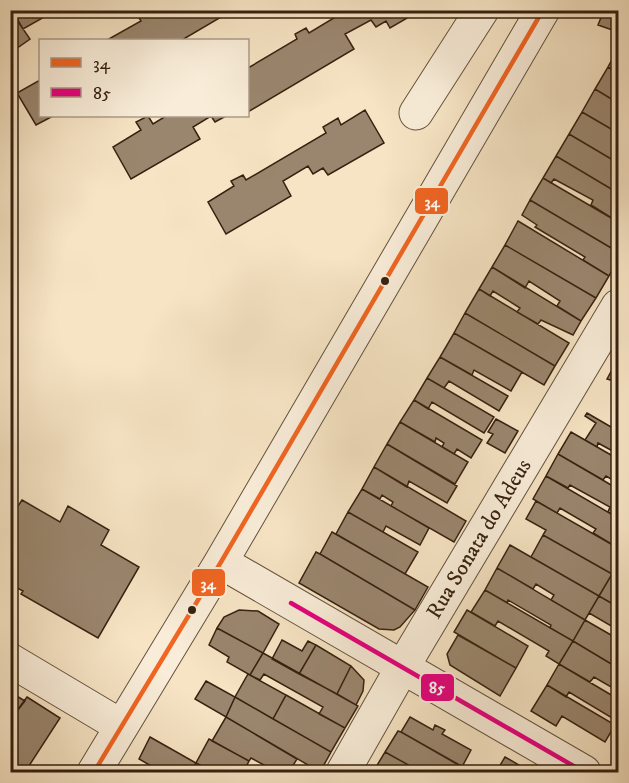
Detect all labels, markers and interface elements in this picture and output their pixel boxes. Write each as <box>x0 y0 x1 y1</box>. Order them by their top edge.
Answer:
legend <box>39 39 249 117</box>
text: 34 <box>93 53 111 75</box>
text: 85 <box>93 83 111 105</box>
line badge: 34 <box>414 187 449 215</box>
text: 34 <box>424 192 440 212</box>
unlabelled marker <box>379 275 391 287</box>
street label: Rua Sonata do Adeus <box>421 454 537 624</box>
line badge: 34 <box>191 568 226 597</box>
text: 34 <box>200 574 216 594</box>
unlabelled marker <box>186 604 198 616</box>
line badge: 85 <box>420 673 455 702</box>
text: 85 <box>429 678 445 698</box>

